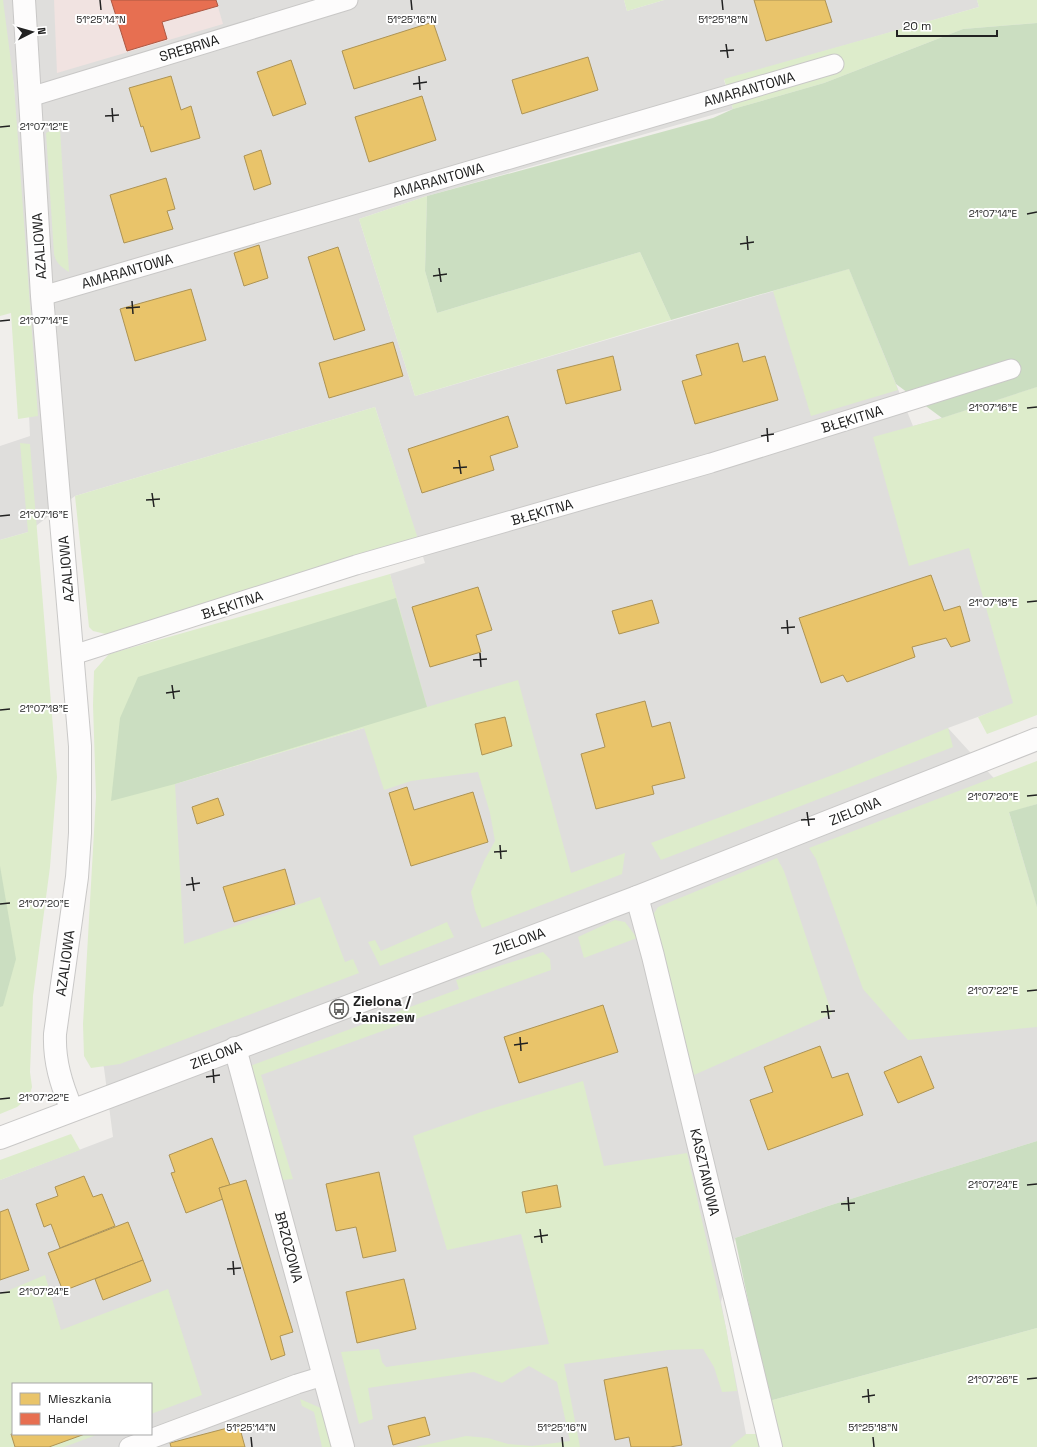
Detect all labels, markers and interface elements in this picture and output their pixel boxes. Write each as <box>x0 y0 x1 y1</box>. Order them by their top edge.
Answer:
north arrow <box>12 12 52 52</box>
scale bar <box>897 12 997 38</box>
text: 51°25'14"N <box>76 13 126 26</box>
text: 51°25'16"N <box>387 13 437 26</box>
text: 51°25'18"N <box>698 13 748 26</box>
text: 20 m <box>903 18 931 34</box>
text: N <box>35 27 49 35</box>
street label: SREBRNA <box>157 30 221 66</box>
street label: AMARANTOWA <box>701 67 797 111</box>
text: 21°07'12"E <box>20 120 69 133</box>
street label: AMARANTOWA <box>390 158 486 202</box>
text: 21°07'14"E <box>969 207 1018 220</box>
street label: AZALIOWA <box>28 212 50 280</box>
street label: AMARANTOWA <box>79 249 175 293</box>
text: 21°07'14"E <box>20 314 69 327</box>
street label: BŁĘKITNA <box>819 401 885 437</box>
text: 21°07'16"E <box>969 401 1018 414</box>
street label: BŁĘKITNA <box>509 495 575 529</box>
text: 21°07'16"E <box>20 508 69 521</box>
street label: AZALIOWA <box>54 535 78 603</box>
street label: BŁĘKITNA <box>199 587 265 623</box>
text: 21°07'18"E <box>969 596 1018 609</box>
text: 21°07'18"E <box>20 702 69 715</box>
text: 21°07'20"E <box>968 790 1019 803</box>
street label: ZIELONA <box>826 792 884 830</box>
text: 21°07'20"E <box>19 897 70 910</box>
street label: ZIELONA <box>490 923 548 959</box>
street label: AZALIOWA <box>51 929 79 997</box>
text: 21°07'22"E <box>968 984 1019 997</box>
place label: Zielona / Janiszew <box>353 992 415 1026</box>
bus stop icon: Zielona / Janiszew <box>328 998 350 1020</box>
street label: ZIELONA <box>187 1037 245 1073</box>
text: 21°07'22"E <box>19 1091 70 1104</box>
street label: KASZTANOWA <box>686 1127 724 1218</box>
text: 21°07'24"E <box>968 1178 1018 1191</box>
street label: BRZOZOWA <box>271 1209 307 1285</box>
text: 21°07'24"E <box>19 1285 69 1298</box>
text: 21°07'26"E <box>968 1373 1019 1386</box>
legend <box>12 1383 152 1435</box>
text: Mieszkania <box>48 1391 112 1407</box>
text: Handel <box>48 1411 88 1427</box>
text: 51°25'14"N <box>226 1421 276 1434</box>
text: 51°25'16"N <box>537 1421 587 1434</box>
text: 51°25'18"N <box>848 1421 898 1434</box>

